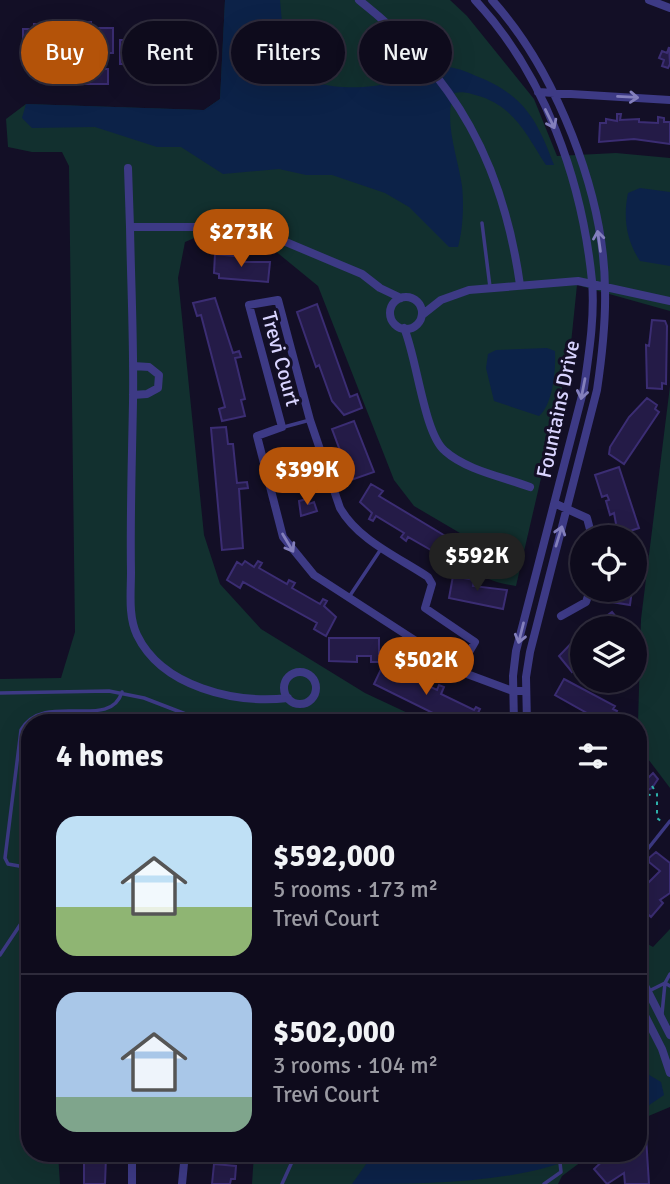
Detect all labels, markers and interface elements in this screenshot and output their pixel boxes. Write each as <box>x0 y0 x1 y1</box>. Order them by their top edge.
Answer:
chip: Buy <box>21 21 108 84</box>
chip: Rent <box>122 21 217 84</box>
chip: Filters <box>231 21 345 84</box>
chip: New <box>359 21 452 84</box>
one-way arrow <box>617 91 640 104</box>
one-way arrow <box>544 108 558 129</box>
pin: $273K <box>192 210 290 269</box>
text: $273K <box>209 217 273 246</box>
one-way arrow <box>593 230 606 253</box>
street label: Trevi Court <box>256 309 306 409</box>
street label: Fountains Drive <box>531 338 585 480</box>
one-way arrow <box>576 377 589 400</box>
pin: $399K <box>258 448 356 507</box>
text: $399K <box>275 455 339 484</box>
one-way arrow <box>554 525 567 547</box>
map controls <box>570 525 647 693</box>
button: locate <box>570 525 647 602</box>
one-way arrow <box>281 533 295 553</box>
pin: $592K <box>428 534 526 593</box>
text: $592K <box>445 541 509 570</box>
button: layers <box>570 616 647 693</box>
one-way arrow <box>514 621 527 644</box>
pin: $502K <box>377 638 475 697</box>
text: $502K <box>394 645 458 674</box>
icon: filters <box>574 737 612 775</box>
text: 4 homes <box>56 738 163 775</box>
text: $592,000 <box>273 838 395 875</box>
icon: home <box>112 844 196 928</box>
text: 5 rooms · 173 m² <box>273 875 438 904</box>
text: Trevi Court <box>273 904 379 933</box>
text: $502,000 <box>273 1014 395 1051</box>
icon: home <box>112 1020 196 1104</box>
text: 3 rooms · 104 m² <box>273 1051 438 1080</box>
text: Trevi Court <box>273 1080 379 1109</box>

